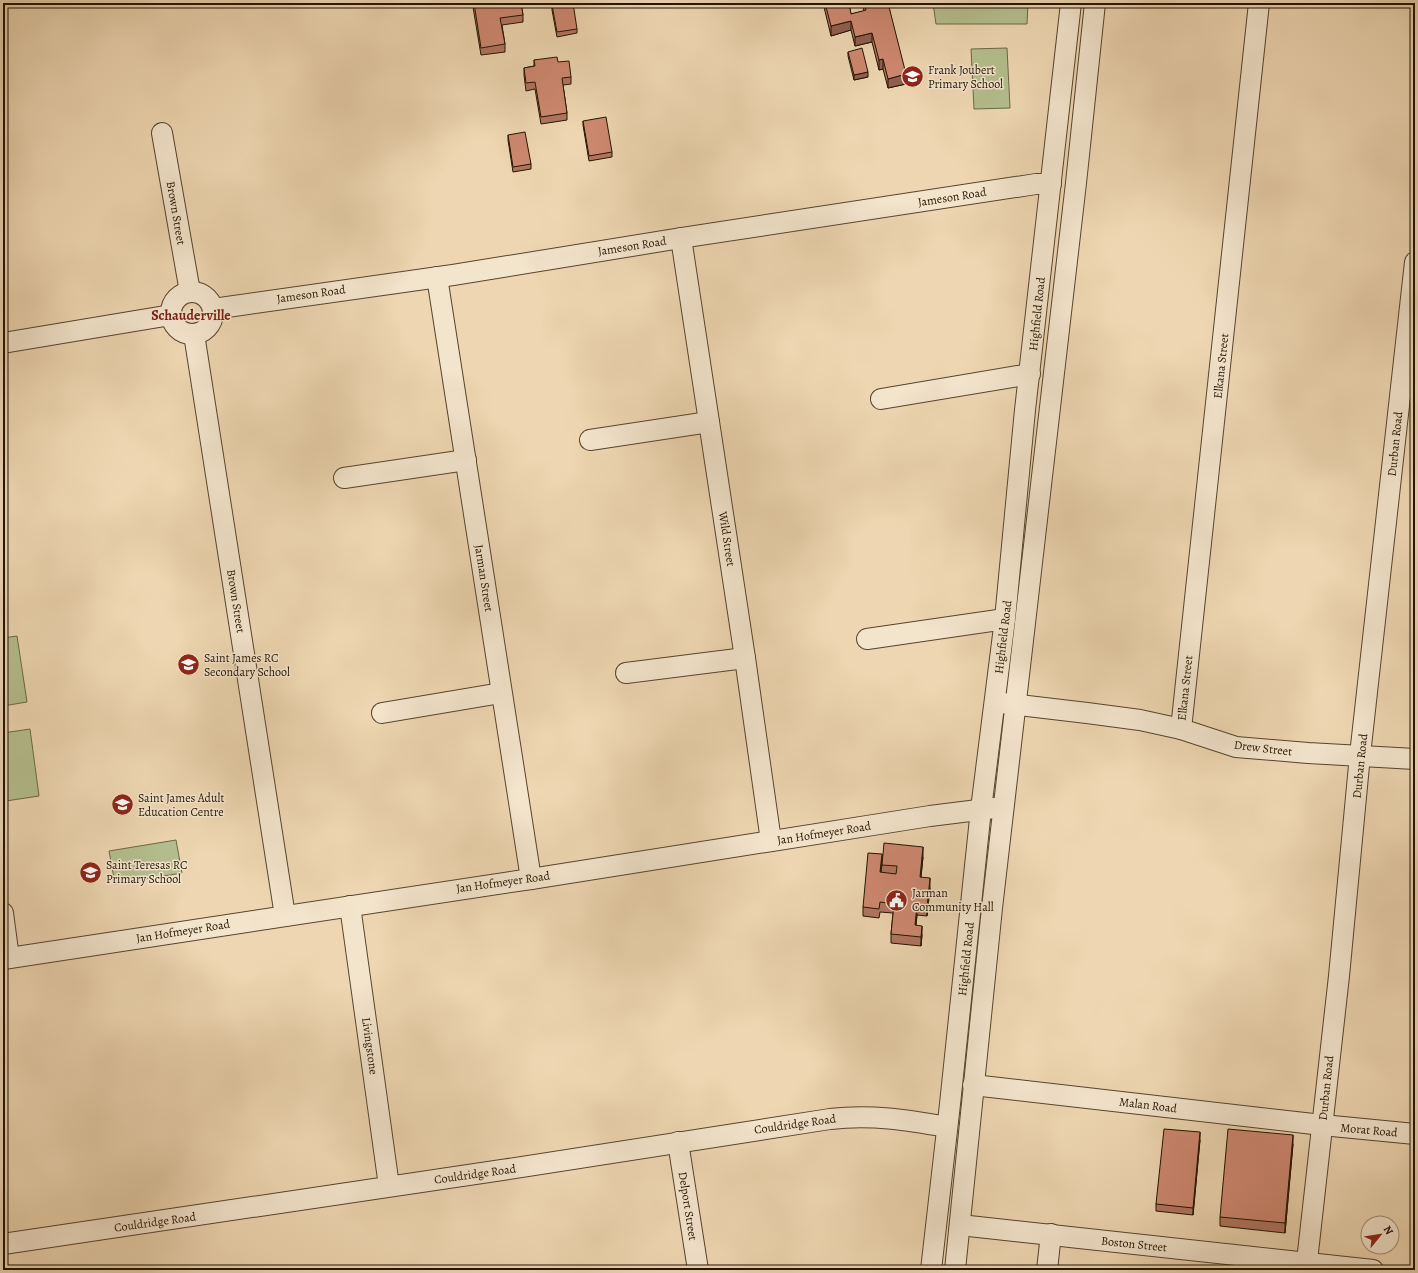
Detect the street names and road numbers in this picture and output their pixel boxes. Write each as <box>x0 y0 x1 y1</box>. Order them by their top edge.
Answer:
street label: Brown Street <box>163 180 189 246</box>
street label: Jameson Road <box>917 184 988 210</box>
street label: Jameson Road <box>597 233 668 259</box>
street label: Highfield Road <box>1025 276 1049 352</box>
street label: Jameson Road <box>276 281 347 307</box>
street label: Elkana Street <box>1210 333 1232 399</box>
street label: Durban Road <box>1384 410 1406 477</box>
street label: Wild Street <box>715 509 739 568</box>
street label: Jarman Street <box>471 543 497 613</box>
street label: Brown Street <box>223 568 249 634</box>
street label: Highfield Road <box>991 599 1016 675</box>
street label: Elkana Street <box>1174 655 1196 721</box>
street label: Durban Road <box>1349 732 1371 799</box>
street label: Drew Street <box>1233 736 1293 760</box>
street label: Jan Hofmeyer Road <box>776 818 873 848</box>
street label: Jan Hofmeyer Road <box>455 867 552 897</box>
street label: Jan Hofmeyer Road <box>135 916 232 946</box>
street label: Highfield Road <box>954 921 978 997</box>
street label: Livingstone <box>358 1016 382 1076</box>
street label: Durban Road <box>1315 1054 1337 1121</box>
street label: Malan Road <box>1118 1094 1178 1117</box>
street label: Couldridge Road <box>753 1110 837 1138</box>
street label: Morat Road <box>1340 1120 1399 1141</box>
street label: Couldridge Road <box>433 1160 517 1188</box>
street label: Delport Street <box>675 1170 701 1242</box>
street label: Couldridge Road <box>113 1208 197 1236</box>
street label: Boston Street <box>1100 1233 1168 1255</box>

